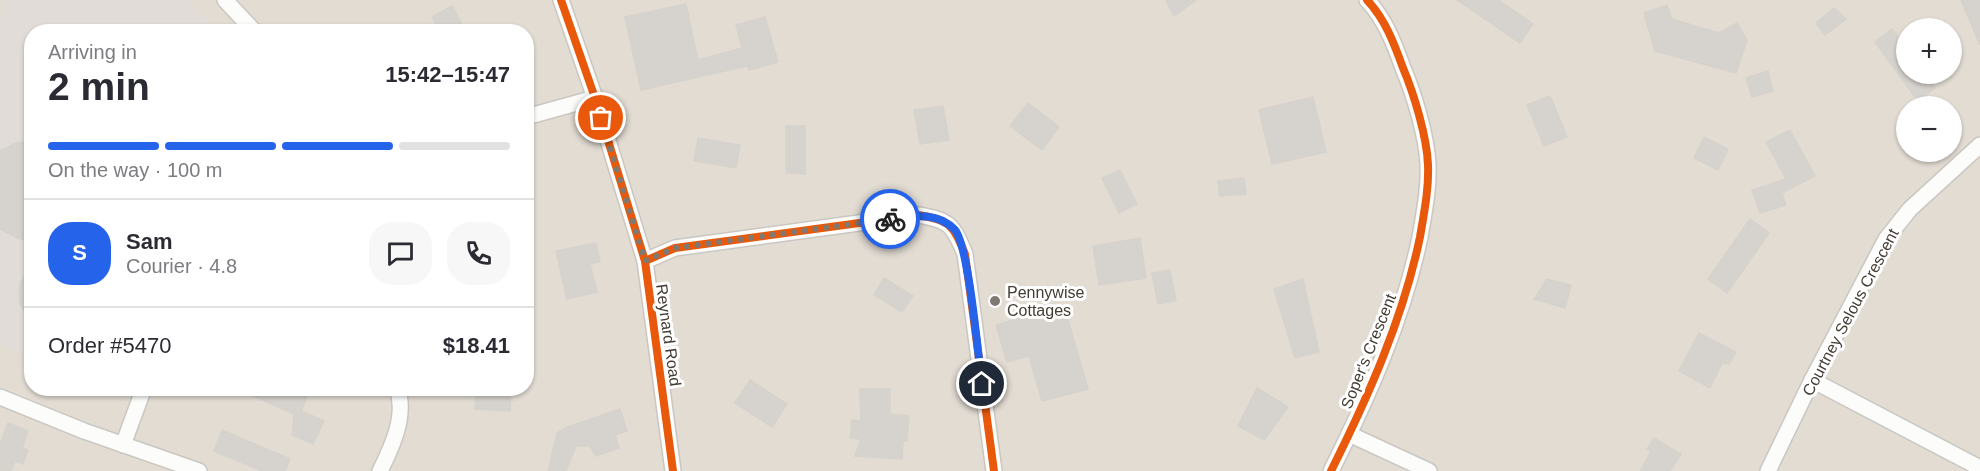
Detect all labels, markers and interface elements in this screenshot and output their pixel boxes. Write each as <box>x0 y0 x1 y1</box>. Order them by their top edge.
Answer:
map controls <box>1896 18 1962 162</box>
button: + <box>1896 18 1962 84</box>
text: Arriving in <box>48 41 137 63</box>
text: 15:42–15:47 <box>385 62 510 87</box>
text: 2 min <box>48 65 150 108</box>
pin <box>575 92 626 143</box>
button: − <box>1896 96 1962 162</box>
icon: bag <box>584 101 617 134</box>
text: On the way · 100 m <box>48 159 223 181</box>
courier <box>860 189 920 249</box>
icon: bike <box>874 203 907 236</box>
button: chat <box>369 222 432 285</box>
button: phone <box>447 222 510 285</box>
street label: Courtney Selous Crescent <box>1799 225 1902 399</box>
text: Sam <box>126 229 172 254</box>
text: S <box>72 240 87 265</box>
text: Courier · 4.8 <box>126 255 237 277</box>
street label: Reynard Road <box>653 283 684 387</box>
place label: Pennywise Cottages <box>1007 284 1084 319</box>
street label: Soper's Crescent <box>1338 291 1399 411</box>
marker: Pennywise Cottages <box>988 294 1002 308</box>
text: Order #5470 <box>48 333 172 358</box>
text: $18.41 <box>443 333 510 358</box>
pin <box>956 358 1007 409</box>
icon: home <box>965 367 998 400</box>

